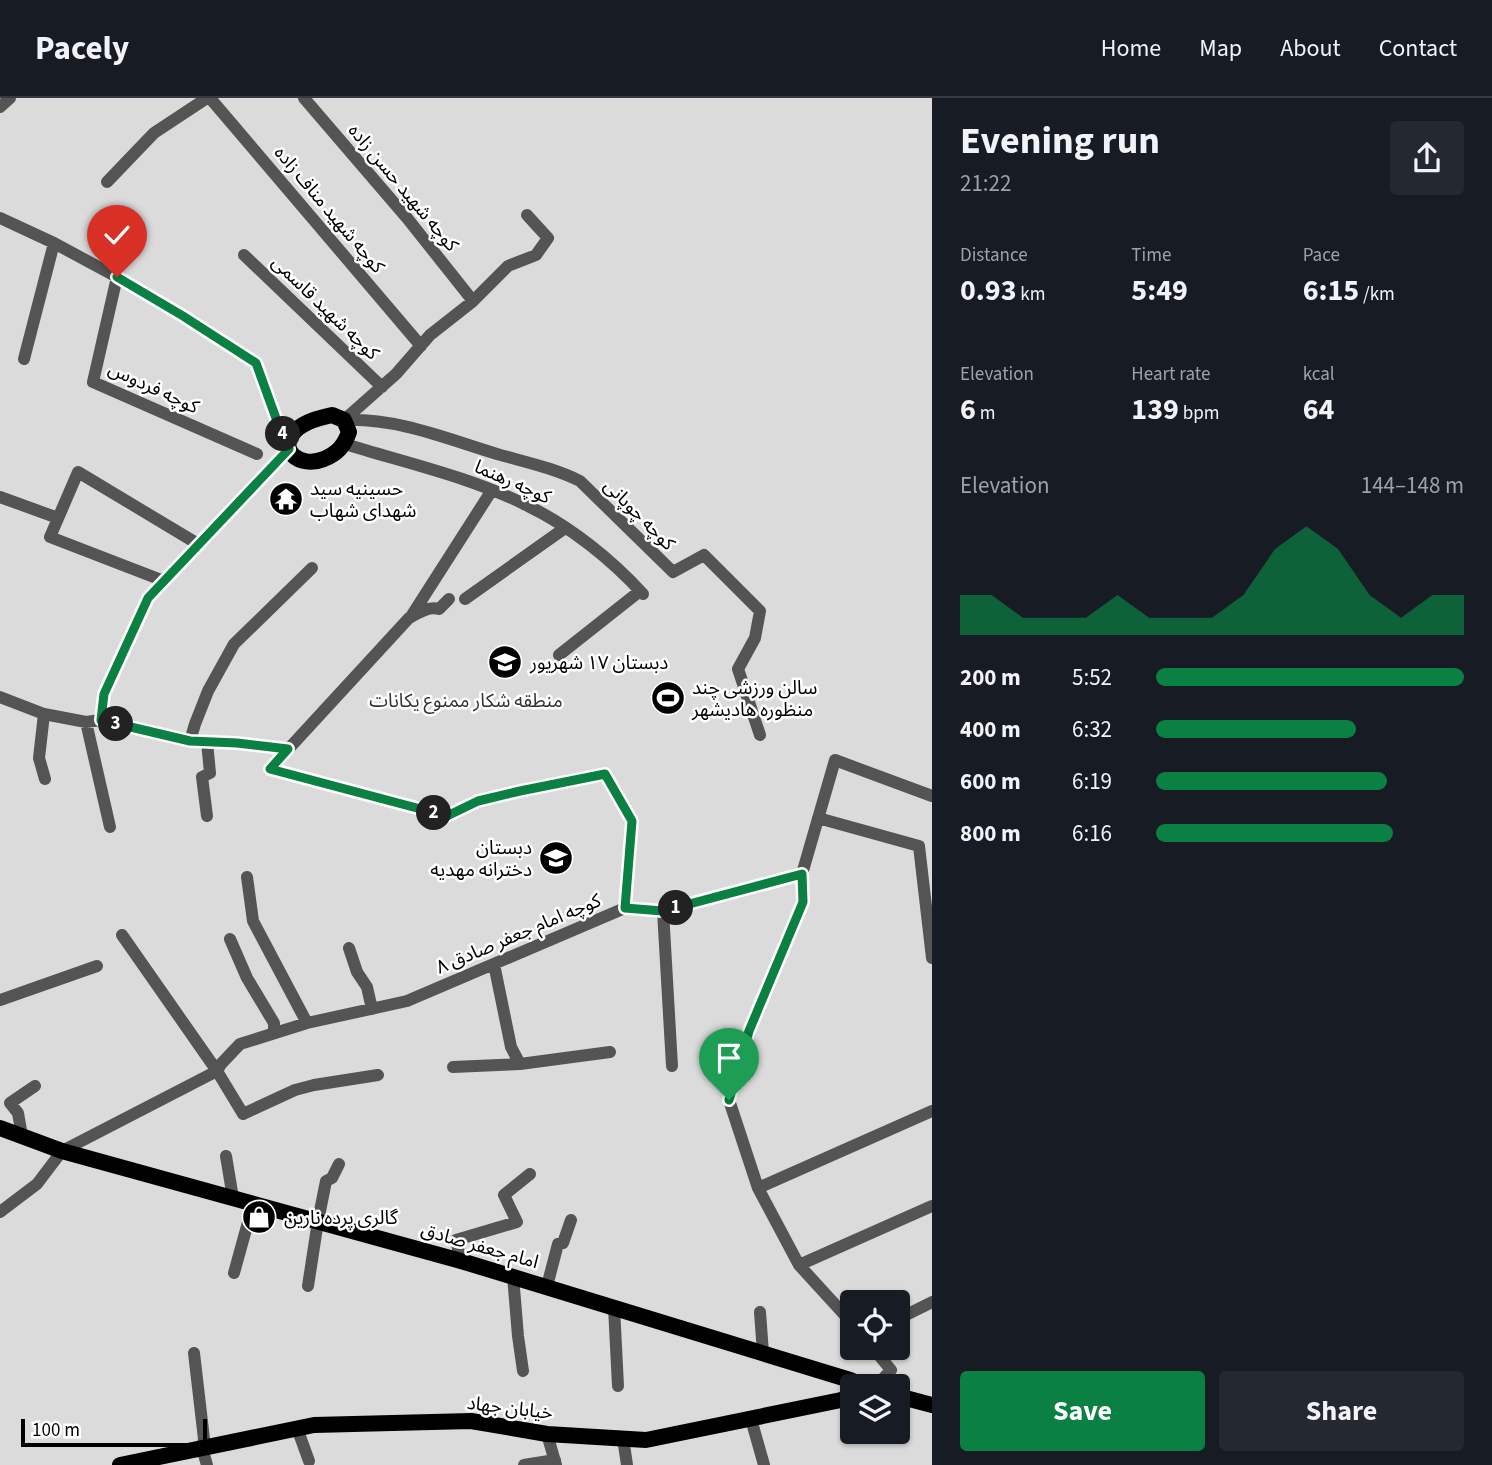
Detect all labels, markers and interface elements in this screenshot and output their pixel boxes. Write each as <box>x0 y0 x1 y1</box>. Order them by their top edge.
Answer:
text: Pacely <box>35 25 129 72</box>
text: Home <box>1101 31 1161 66</box>
text: Map <box>1199 31 1242 66</box>
text: About <box>1280 31 1341 66</box>
text: Contact <box>1379 31 1457 66</box>
text: Evening run <box>960 114 1160 168</box>
street label: کوچه شهید حسن زاده <box>341 118 465 259</box>
button: share <box>1390 121 1464 195</box>
street label: کوچه شهید مناف زاده <box>267 140 391 280</box>
text: 21:22 <box>960 167 1011 200</box>
pin <box>87 205 147 277</box>
icon: check <box>98 216 136 254</box>
text: Distance <box>960 242 1028 269</box>
text: Time <box>1131 242 1171 269</box>
text: Pace <box>1303 242 1340 269</box>
street label: کوچه شهید قاسمی <box>265 250 386 367</box>
text: 0.93 <box>960 269 1017 312</box>
text: 5:49 <box>1131 269 1188 312</box>
text: 6:15 <box>1303 269 1359 312</box>
text: km <box>1017 281 1046 308</box>
text: /km <box>1359 281 1395 308</box>
street label: کوچه فردوس <box>104 356 204 422</box>
text: Elevation <box>960 361 1034 388</box>
text: Heart rate <box>1131 361 1210 388</box>
text: kcal <box>1303 361 1335 388</box>
text: 6 <box>960 388 976 431</box>
text: 139 <box>1131 388 1179 431</box>
text: 64 <box>1303 388 1334 431</box>
text: m <box>976 400 995 427</box>
text: bpm <box>1179 400 1219 427</box>
pin: 4 <box>266 416 300 452</box>
text: 4 <box>277 420 288 447</box>
street label: کوچه رهنما <box>470 454 556 512</box>
text: Elevation <box>960 469 1050 502</box>
text: 144–148 m <box>1361 469 1464 502</box>
street label: کوچه چوپانی <box>597 473 682 558</box>
place label: حسینیه سید شهدای شهاب <box>310 476 416 525</box>
temple icon: حسینیه سید شهدای شهاب <box>267 480 305 518</box>
school or university icon: دبستان ۱۷ شهریور <box>486 643 524 681</box>
place label: دبستان ۱۷ شهریور <box>529 650 668 677</box>
text: 200 m <box>960 661 1021 694</box>
text: 5:52 <box>1072 661 1112 694</box>
place label: سالن ورزشی چند منظوره هادیشهر <box>691 675 817 724</box>
sports icon: سالن ورزشی چند منظوره هادیشهر <box>649 679 687 717</box>
park label: منطقه شکار ممنوع یکانات <box>369 688 563 715</box>
pin: 3 <box>99 706 134 742</box>
text: 3 <box>110 710 121 737</box>
text: 400 m <box>960 713 1021 746</box>
text: 6:32 <box>1072 713 1112 746</box>
text: 600 m <box>960 765 1021 798</box>
text: 6:19 <box>1072 765 1112 798</box>
pin: 2 <box>416 796 452 830</box>
text: 2 <box>428 799 439 826</box>
text: 800 m <box>960 817 1021 850</box>
text: 6:16 <box>1072 817 1112 850</box>
place label: دبستان دخترانه مهدیه <box>430 835 532 884</box>
school or university icon: دبستان دخترانه مهدیه <box>537 839 575 877</box>
street label: کوچه امام جعفر صادق ۸ <box>432 887 606 981</box>
pin: 1 <box>658 890 694 926</box>
text: 1 <box>670 894 681 921</box>
pin <box>699 1028 759 1100</box>
icon: arrive <box>710 1039 748 1077</box>
shop icon: گالری پرده نارین <box>240 1198 278 1236</box>
place label: گالری پرده نارین <box>284 1205 399 1232</box>
street label: امام جعفر صادق <box>418 1217 542 1276</box>
map controls <box>840 1290 910 1444</box>
button: locate <box>840 1290 910 1360</box>
button: Save <box>960 1371 1205 1451</box>
button: Share <box>1219 1371 1464 1451</box>
button: layers <box>840 1374 910 1444</box>
street label: خیابان جهاد <box>465 1390 554 1427</box>
scale bar <box>21 1416 206 1448</box>
text: 100 m <box>32 1417 80 1444</box>

